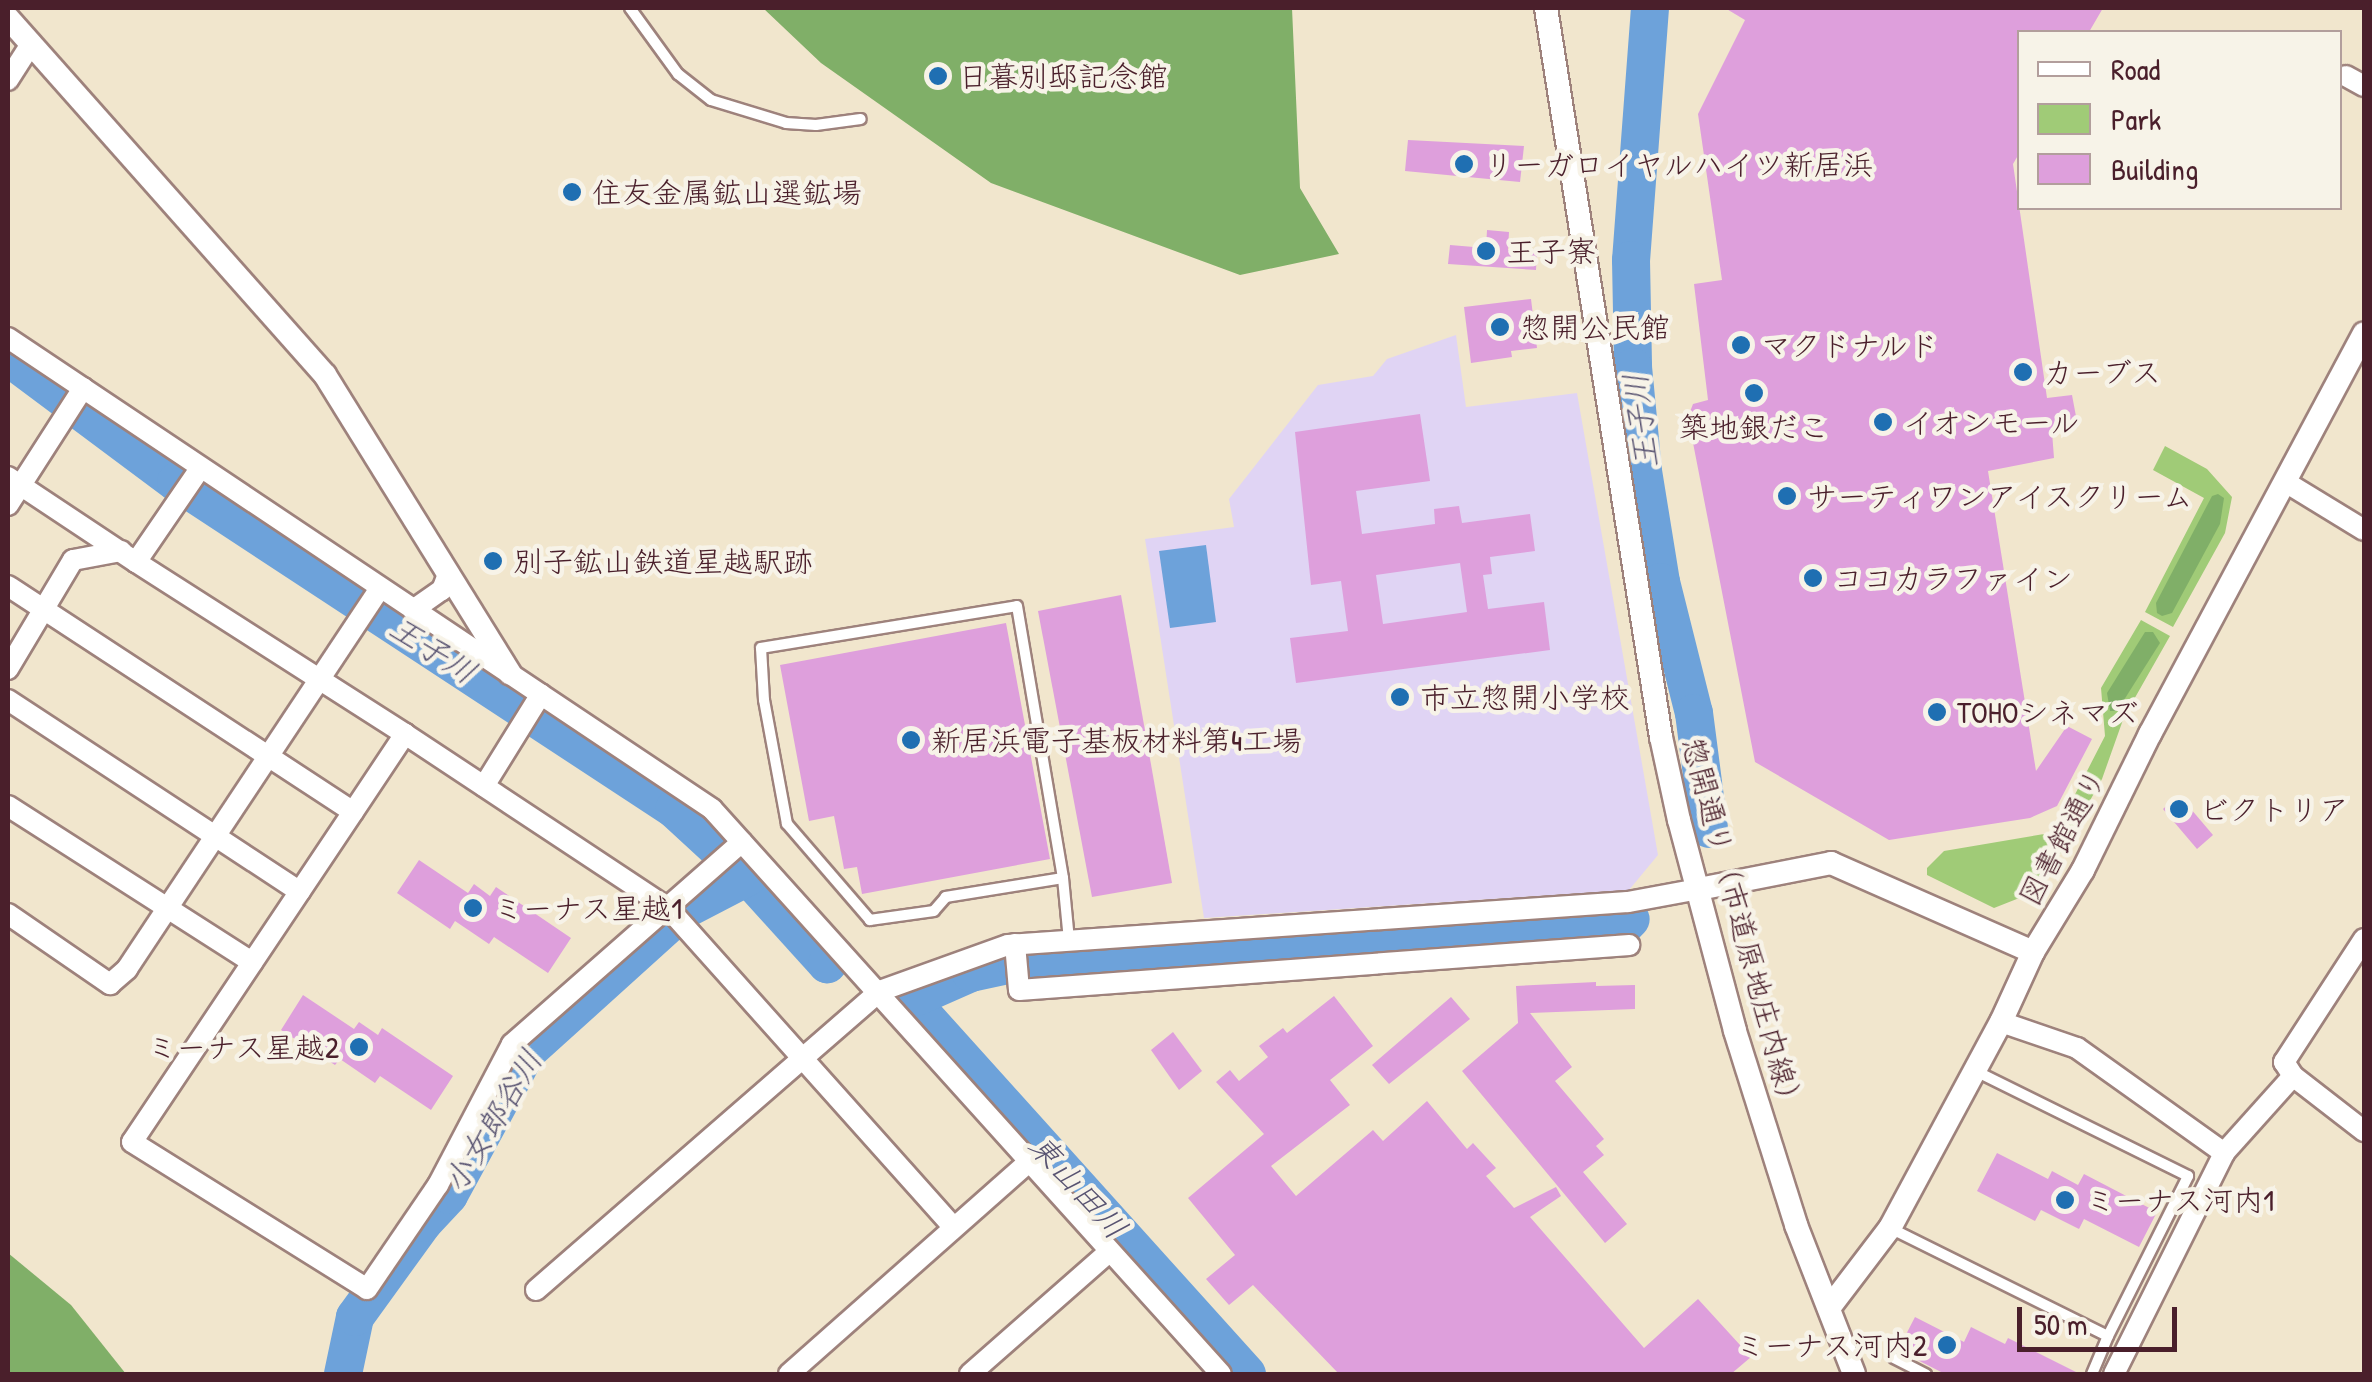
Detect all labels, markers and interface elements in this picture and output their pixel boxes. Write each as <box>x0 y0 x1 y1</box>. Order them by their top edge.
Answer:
legend <box>2017 30 2342 210</box>
text: Road <box>2111 49 2160 89</box>
place label: 日暮別邸記念館 <box>958 58 1168 94</box>
marker: 日暮別邸記念館 <box>927 65 949 87</box>
text: Park <box>2111 99 2161 139</box>
place label: リーガロイヤルハイツ新居浜 <box>1484 146 1874 182</box>
text: Building <box>2111 149 2198 189</box>
marker: リーガロイヤルハイツ新居浜 <box>1453 153 1475 175</box>
place label: 住友金属鉱山選鉱場 <box>592 174 862 210</box>
marker: 住友金属鉱山選鉱場 <box>561 181 583 203</box>
place label: 王子寮 <box>1506 233 1596 269</box>
marker: 王子寮 <box>1475 240 1497 262</box>
place label: 惣開公民館 <box>1520 309 1670 345</box>
marker: 惣開公民館 <box>1489 316 1511 338</box>
place label: マクドナルド <box>1761 327 1941 363</box>
marker: マクドナルド <box>1730 334 1752 356</box>
place label: カーブス <box>2043 354 2163 390</box>
marker: カーブス <box>2012 361 2034 383</box>
water label: 王子川 <box>1616 371 1666 471</box>
marker: 築地銀だこ <box>1743 382 1765 404</box>
place label: イオンモール <box>1903 404 2083 440</box>
place label: 築地銀だこ <box>1679 409 1829 445</box>
marker: イオンモール <box>1872 411 1894 433</box>
place label: サーティワンアイスクリーム <box>1807 478 2197 514</box>
marker: サーティワンアイスクリーム <box>1776 485 1798 507</box>
place label: 別子鉱山鉄道星越駅跡 <box>513 543 813 579</box>
marker: 別子鉱山鉄道星越駅跡 <box>482 550 504 572</box>
place label: ココカラファイン <box>1833 560 2073 596</box>
marker: ココカラファイン <box>1802 567 1824 589</box>
water label: 王子川 <box>382 608 484 692</box>
place label: 市立惣開小学校 <box>1420 679 1630 715</box>
marker: 市立惣開小学校 <box>1389 686 1411 708</box>
place label: TOHOシネマズ <box>1957 694 2138 730</box>
marker: TOHOシネマズ <box>1926 701 1948 723</box>
place label: 新居浜電子基板材料第4工場 <box>931 722 1302 758</box>
marker: 新居浜電子基板材料第4工場 <box>900 729 922 751</box>
street label: 惣開通り（市道原地庄内線） <box>1675 733 1811 1119</box>
street label: 図書館通り <box>2011 762 2113 912</box>
place label: ビクトリア <box>2199 791 2349 827</box>
marker: ビクトリア <box>2168 798 2190 820</box>
place label: ミーナス星越1 <box>493 890 683 926</box>
marker: ミーナス星越1 <box>462 897 484 919</box>
place label: ミーナス星越2 <box>146 1029 339 1065</box>
marker: ミーナス星越2 <box>348 1036 370 1058</box>
water label: 小女郎谷川 <box>435 1043 551 1199</box>
water label: 東山田川 <box>1021 1127 1135 1247</box>
place label: ミーナス河内1 <box>2085 1182 2275 1218</box>
marker: ミーナス河内1 <box>2054 1189 2076 1211</box>
scale bar <box>2022 1287 2182 1349</box>
text: 50 m <box>2034 1304 2087 1344</box>
place label: ミーナス河内2 <box>1734 1327 1927 1363</box>
marker: ミーナス河内2 <box>1936 1334 1958 1356</box>

